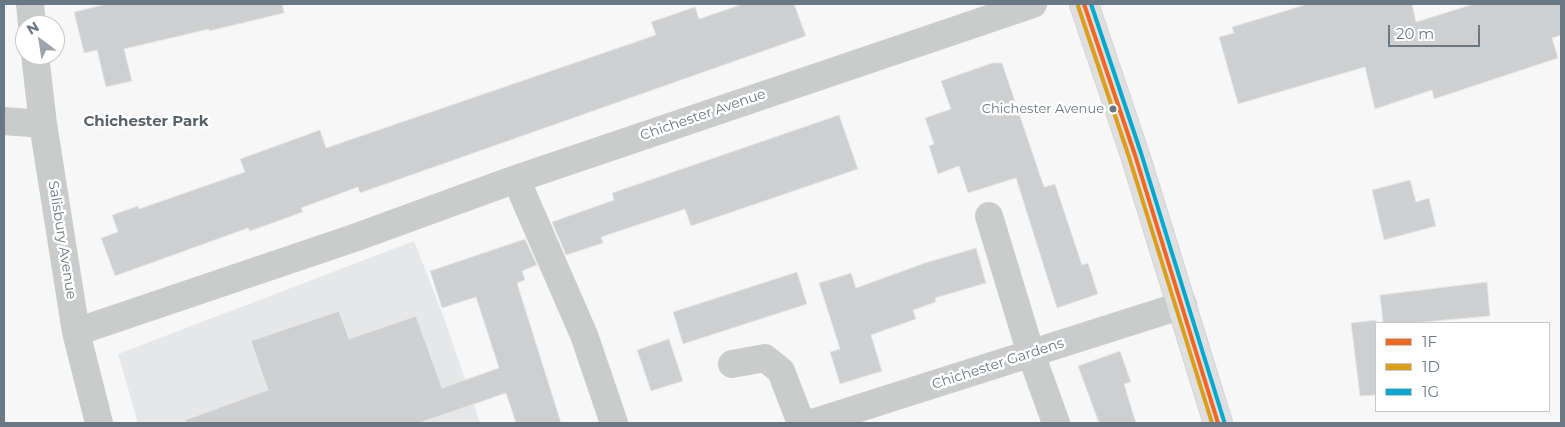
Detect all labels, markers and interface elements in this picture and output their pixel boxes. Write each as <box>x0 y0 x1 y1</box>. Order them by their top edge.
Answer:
north arrow <box>15 15 65 65</box>
scale bar <box>1390 15 1482 47</box>
text: N <box>23 17 42 39</box>
text: 20 m <box>1396 24 1434 43</box>
street label: Chichester Avenue <box>638 86 768 144</box>
place label: Chichester Avenue <box>982 101 1104 117</box>
marker: Chichester Avenue <box>1108 104 1118 114</box>
district label: Chichester Park <box>83 113 209 131</box>
street label: Salisbury Avenue <box>44 180 80 300</box>
legend <box>1375 322 1550 412</box>
text: 1F <box>1422 332 1437 351</box>
street label: Chichester Gardens <box>930 335 1066 393</box>
text: 1D <box>1422 357 1440 376</box>
text: 1G <box>1422 382 1439 401</box>

